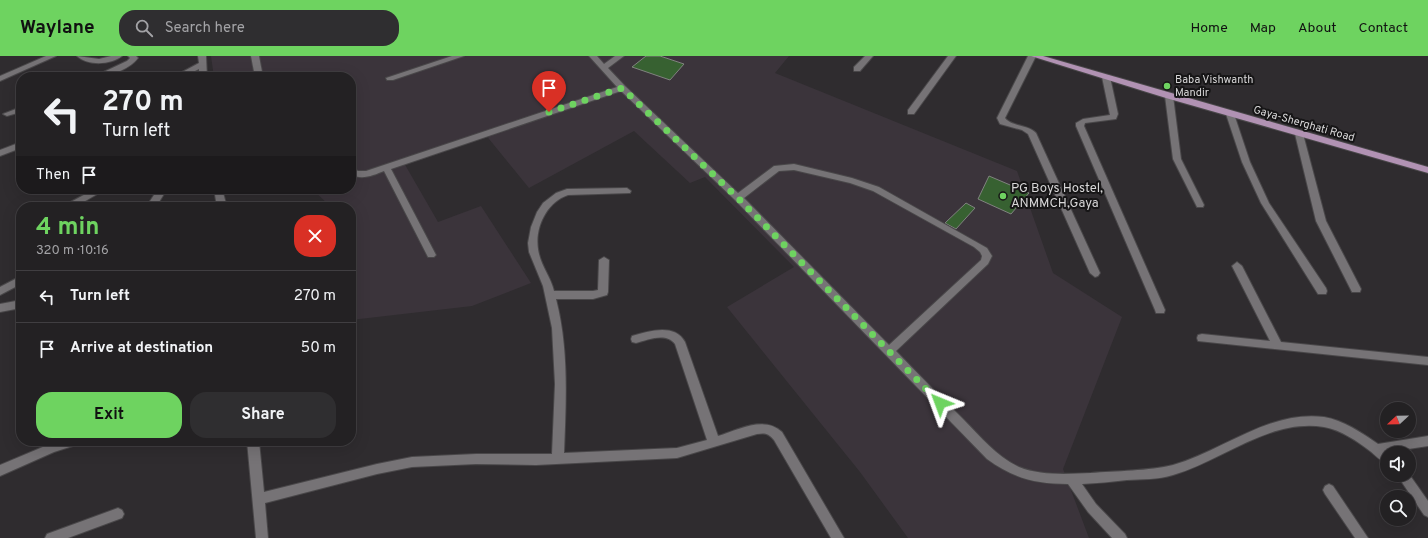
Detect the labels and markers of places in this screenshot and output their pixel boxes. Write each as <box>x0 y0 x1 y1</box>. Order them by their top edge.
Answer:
pin <box>532 71 566 112</box>
place label: Baba Vishwanth Mandir <box>1175 73 1253 100</box>
marker: Baba Vishwanth Mandir <box>1162 81 1172 91</box>
place label: PG Boys Hostel, ANMMCH,Gaya <box>1011 181 1103 212</box>
marker: PG Boys Hostel, ANMMCH,Gaya <box>998 191 1008 201</box>

